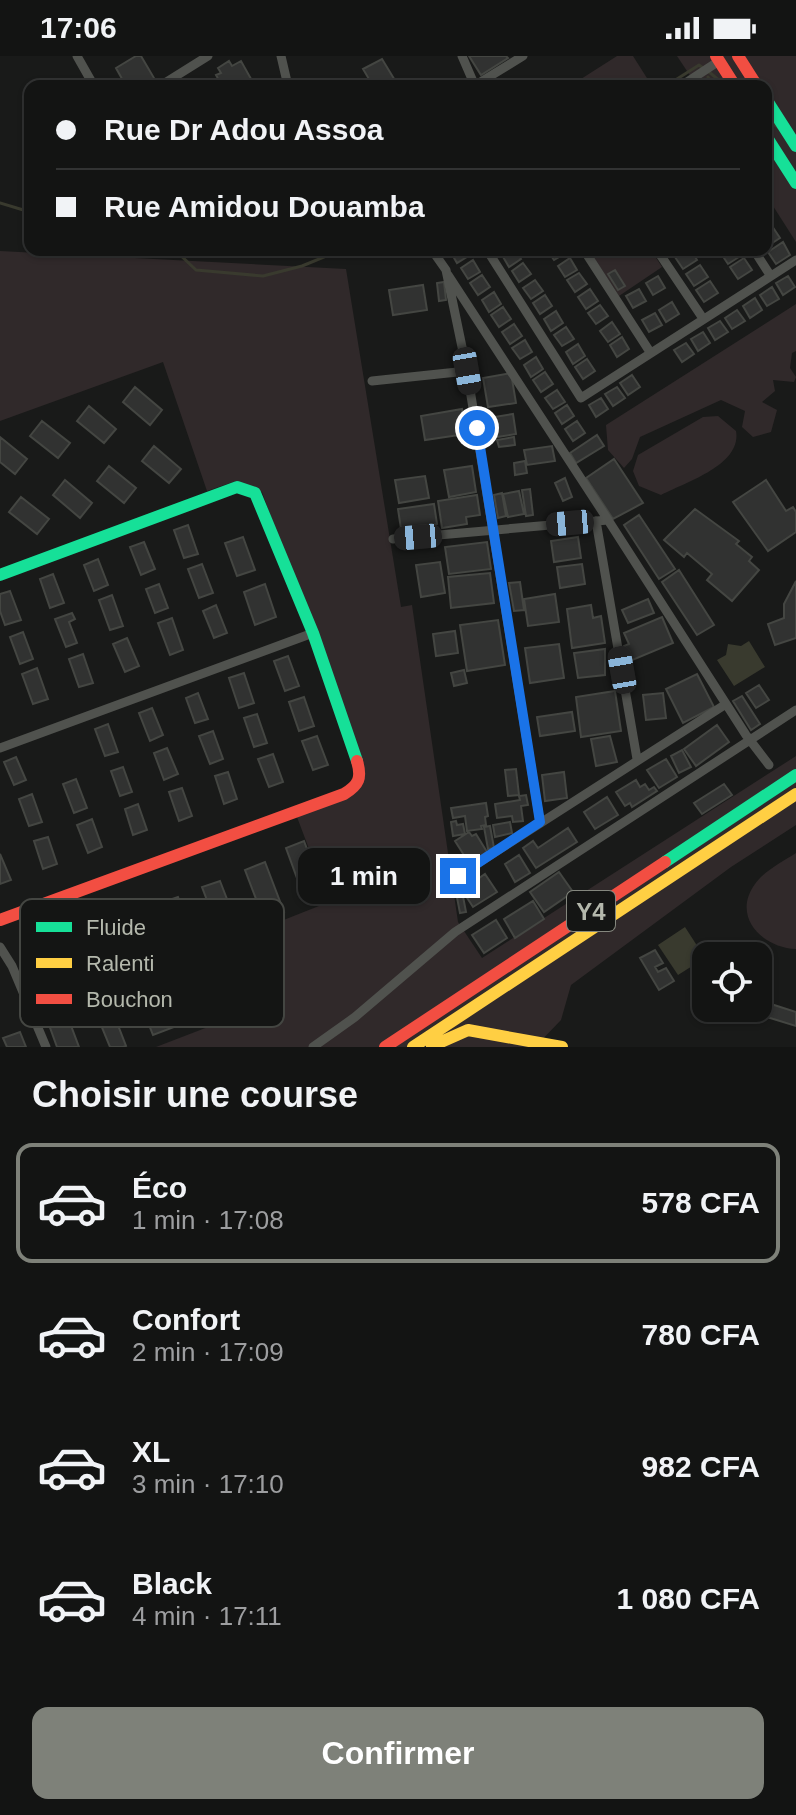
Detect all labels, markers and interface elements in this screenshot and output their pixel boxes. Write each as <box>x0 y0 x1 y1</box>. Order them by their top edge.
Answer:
text: 17:06 <box>40 11 117 44</box>
text: Rue Dr Adou Assoa <box>104 113 383 146</box>
text: Rue Amidou Douamba <box>104 190 425 223</box>
car <box>451 345 483 397</box>
route start <box>459 410 495 446</box>
car <box>545 509 595 537</box>
car <box>393 523 443 551</box>
car <box>606 644 638 696</box>
callout: 1 min <box>298 848 430 904</box>
route end <box>440 858 476 894</box>
text: 1 min <box>330 861 398 891</box>
road number: Y4 <box>567 891 615 931</box>
legend <box>20 899 284 1027</box>
text: Fluide <box>86 915 146 940</box>
map controls <box>692 942 772 1022</box>
button: locate <box>692 942 772 1022</box>
text: Ralenti <box>86 951 154 976</box>
text: Bouchon <box>86 987 173 1012</box>
text: Choisir une course <box>32 1074 358 1115</box>
icon: car <box>36 1167 108 1239</box>
text: Éco <box>132 1171 187 1204</box>
text: 578 CFA <box>642 1186 760 1219</box>
text: 1 min · 17:08 <box>132 1205 284 1235</box>
icon: car <box>36 1299 108 1371</box>
text: Confort <box>132 1303 240 1336</box>
text: 780 CFA <box>642 1318 760 1351</box>
text: 2 min · 17:09 <box>132 1337 284 1367</box>
icon: car <box>36 1431 108 1503</box>
text: XL <box>132 1435 170 1468</box>
text: 982 CFA <box>642 1450 760 1483</box>
text: 3 min · 17:10 <box>132 1469 284 1499</box>
icon: car <box>36 1563 108 1635</box>
text: Black <box>132 1567 212 1600</box>
text: 1 080 CFA <box>617 1582 760 1615</box>
text: 4 min · 17:11 <box>132 1601 282 1631</box>
button: Confirmer <box>32 1707 764 1799</box>

